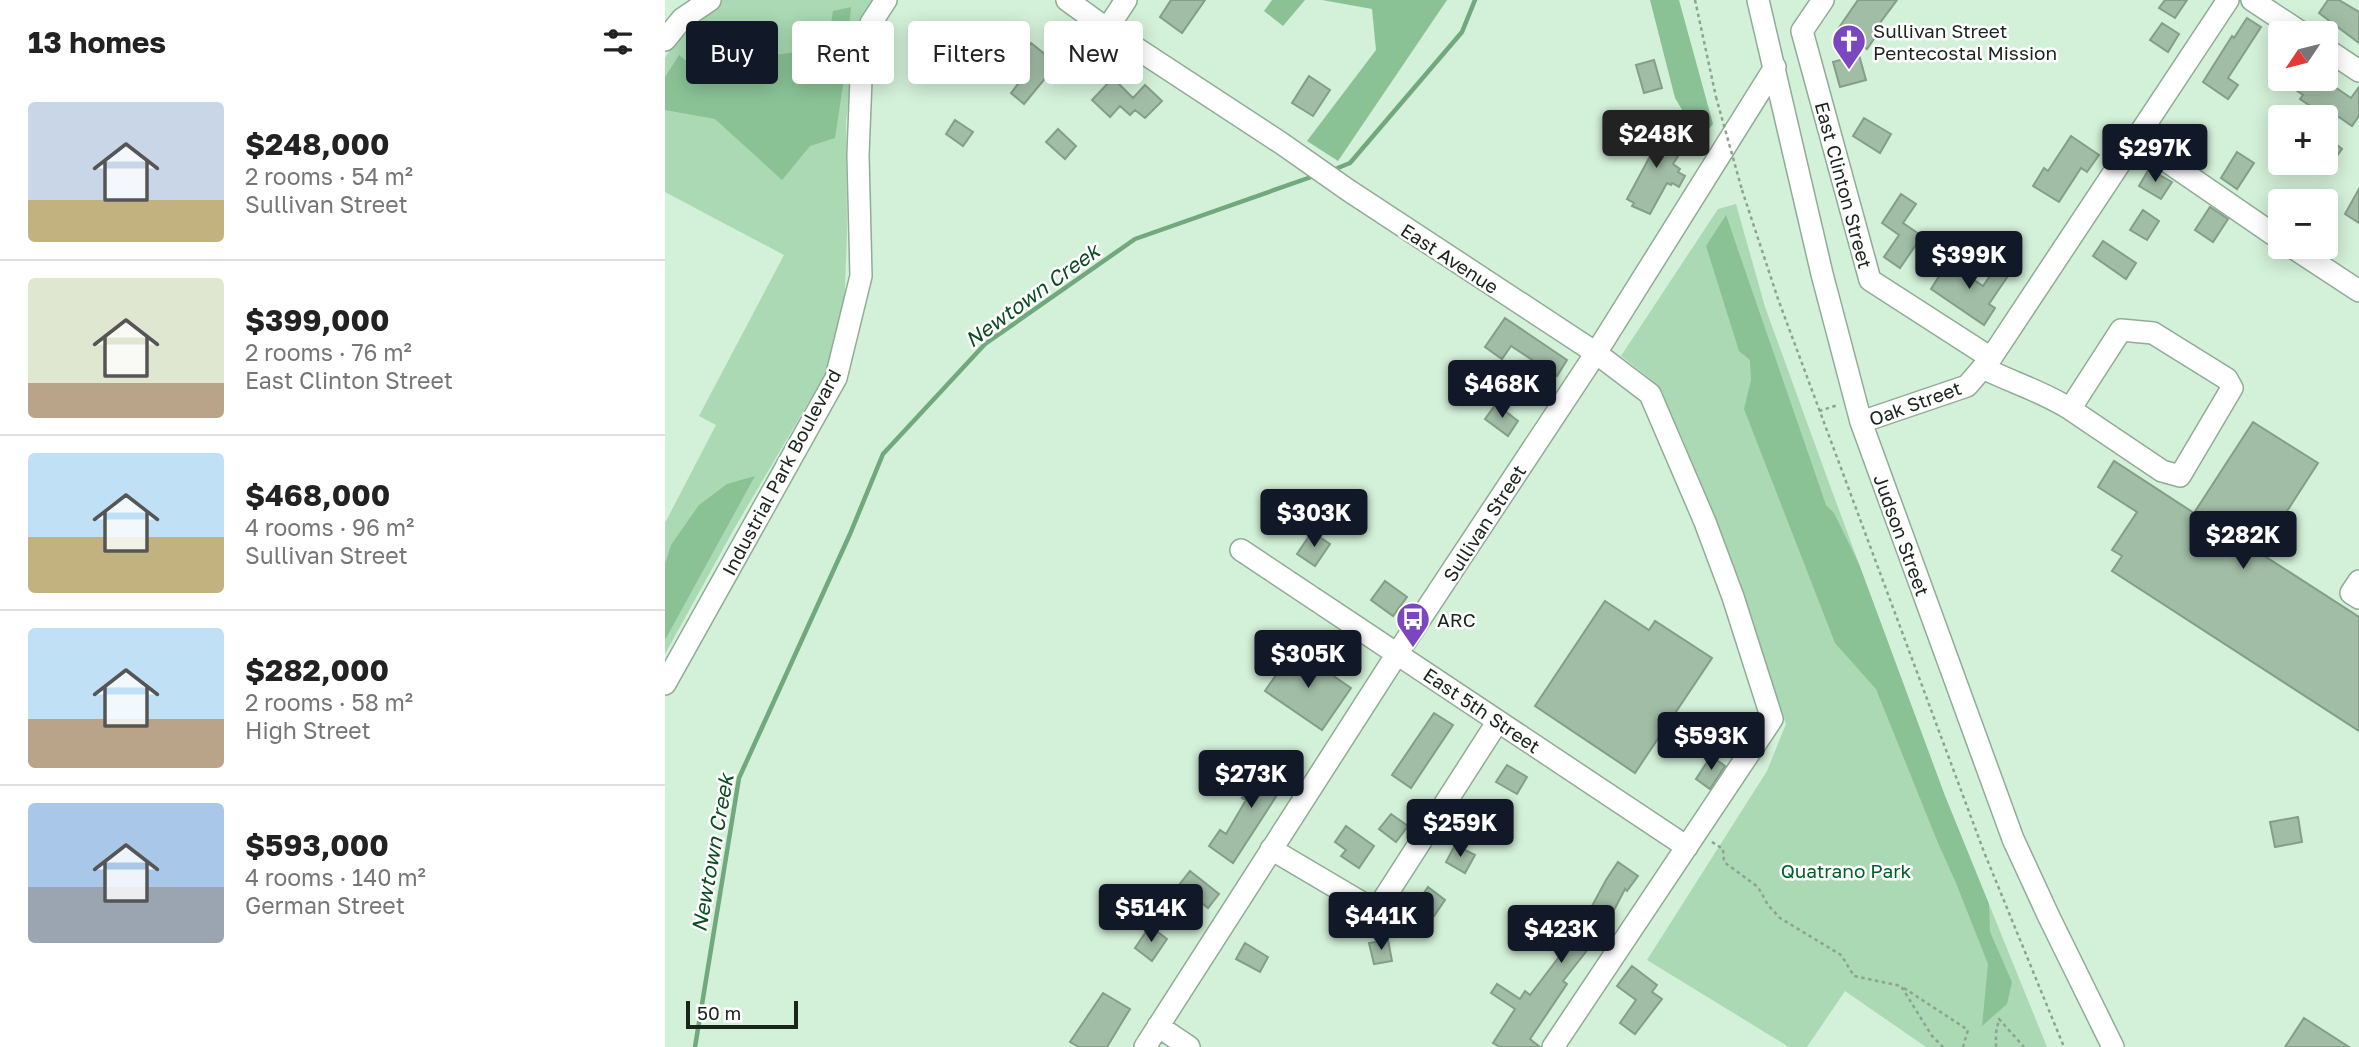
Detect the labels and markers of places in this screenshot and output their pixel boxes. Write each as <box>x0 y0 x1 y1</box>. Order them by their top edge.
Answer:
place label: Sullivan Street Pentecostal Mission <box>1873 19 2057 64</box>
church icon: Sullivan Street Pentecostal Mission <box>1830 22 1868 71</box>
pin: $248K <box>1607 110 1705 170</box>
pin: $297K <box>2106 124 2204 184</box>
pin: $399K <box>1920 232 2018 291</box>
pin: $468K <box>1453 360 1551 420</box>
pin: $303K <box>1265 490 1363 549</box>
pin: $282K <box>2194 512 2292 571</box>
bus stop icon: ARC <box>1394 600 1432 649</box>
place label: ARC <box>1437 608 1476 631</box>
pin: $305K <box>1259 630 1357 690</box>
pin: $593K <box>1662 712 1760 772</box>
pin: $273K <box>1202 750 1300 810</box>
pin: $259K <box>1411 800 1509 859</box>
pin: $514K <box>1102 884 1200 944</box>
pin: $441K <box>1332 892 1430 952</box>
pin: $423K <box>1512 906 1610 965</box>

